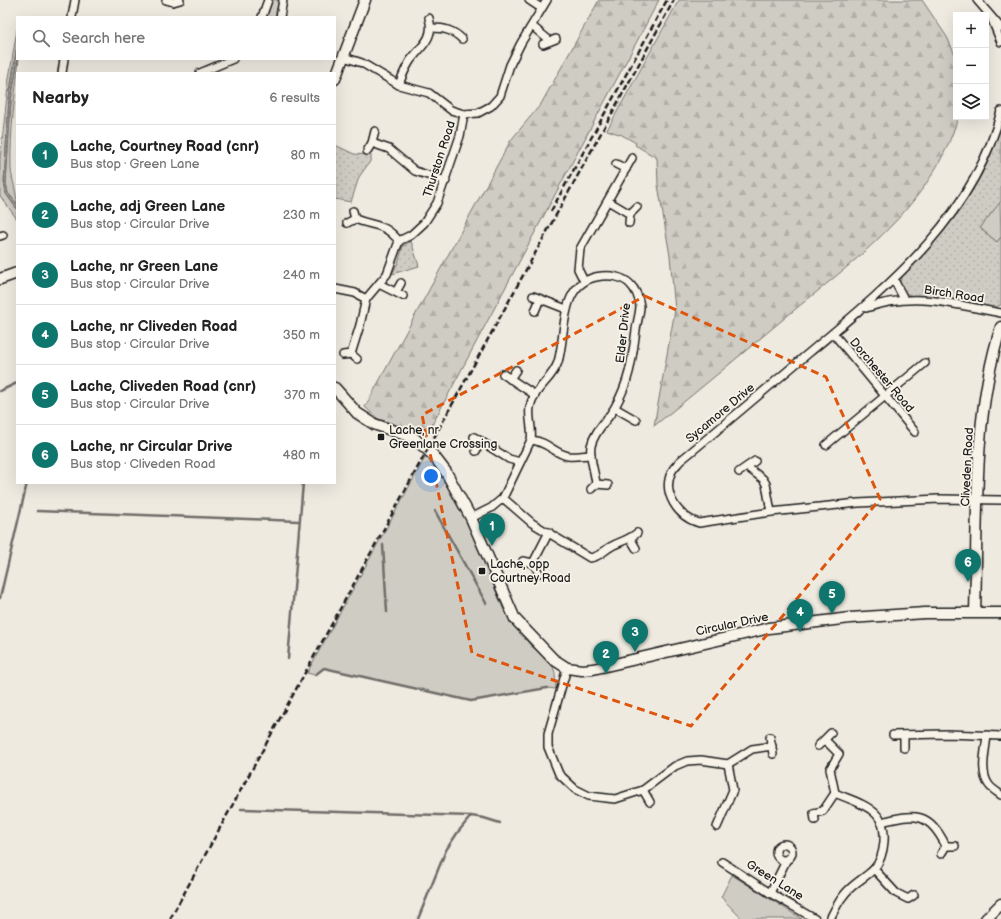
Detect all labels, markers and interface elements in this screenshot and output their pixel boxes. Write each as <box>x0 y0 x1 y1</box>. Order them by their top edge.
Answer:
map controls <box>953 12 989 120</box>
button: + <box>953 12 989 48</box>
search box <box>16 16 336 60</box>
icon: search <box>30 27 52 49</box>
text: Search here <box>62 29 145 48</box>
button: − <box>953 48 989 84</box>
button: layers <box>953 84 989 120</box>
text: Nearby <box>32 88 89 108</box>
text: 6 results <box>270 90 320 106</box>
street label: Thurston Road <box>420 119 459 199</box>
text: Lache, Courtney Road (cnr) <box>70 137 259 156</box>
text: 1 <box>42 147 48 163</box>
text: 80 m <box>291 147 320 163</box>
text: Bus stop · Green Lane <box>70 156 199 172</box>
text: Lache, adj Green Lane <box>70 197 225 216</box>
text: 2 <box>41 207 49 223</box>
text: 230 m <box>283 207 320 223</box>
text: Bus stop · Circular Drive <box>70 216 209 232</box>
text: Lache, nr Green Lane <box>70 257 218 276</box>
text: 3 <box>41 267 49 283</box>
text: 240 m <box>283 267 320 283</box>
text: Bus stop · Circular Drive <box>70 276 209 292</box>
street label: Birch Road <box>923 282 985 307</box>
street label: Elder Drive <box>613 302 634 364</box>
text: Lache, nr Cliveden Road <box>70 317 237 336</box>
text: 4 <box>41 327 49 343</box>
text: 350 m <box>283 327 320 343</box>
street label: Dorchester Road <box>846 335 917 416</box>
text: Bus stop · Circular Drive <box>70 336 209 352</box>
text: Lache, Cliveden Road (cnr) <box>70 377 256 396</box>
street label: Sycamore Drive <box>683 380 758 446</box>
text: 5 <box>41 387 49 403</box>
text: 370 m <box>284 387 320 403</box>
text: Bus stop · Circular Drive <box>70 396 209 412</box>
place label: Lache, nr Greenlane Crossing <box>389 423 497 452</box>
street label: Cliveden Road <box>958 427 977 507</box>
marker: Lache, nr Greenlane Crossing <box>376 432 386 442</box>
text: Lache, nr Circular Drive <box>70 437 232 456</box>
text: 6 <box>41 447 49 463</box>
text: 480 m <box>283 447 320 463</box>
text: Bus stop · Cliveden Road <box>70 456 216 472</box>
your location <box>421 466 441 486</box>
pin: 1 <box>479 513 505 546</box>
pin: 6 <box>955 549 981 582</box>
place label: Lache, opp Courtney Road <box>490 557 571 586</box>
marker: Lache, opp Courtney Road <box>477 566 487 576</box>
pin: 5 <box>819 581 845 614</box>
pin: 4 <box>787 599 813 632</box>
street label: Circular Drive <box>695 609 770 639</box>
pin: 3 <box>622 619 648 652</box>
pin: 2 <box>593 641 619 674</box>
street label: Green Lane <box>743 857 806 904</box>

